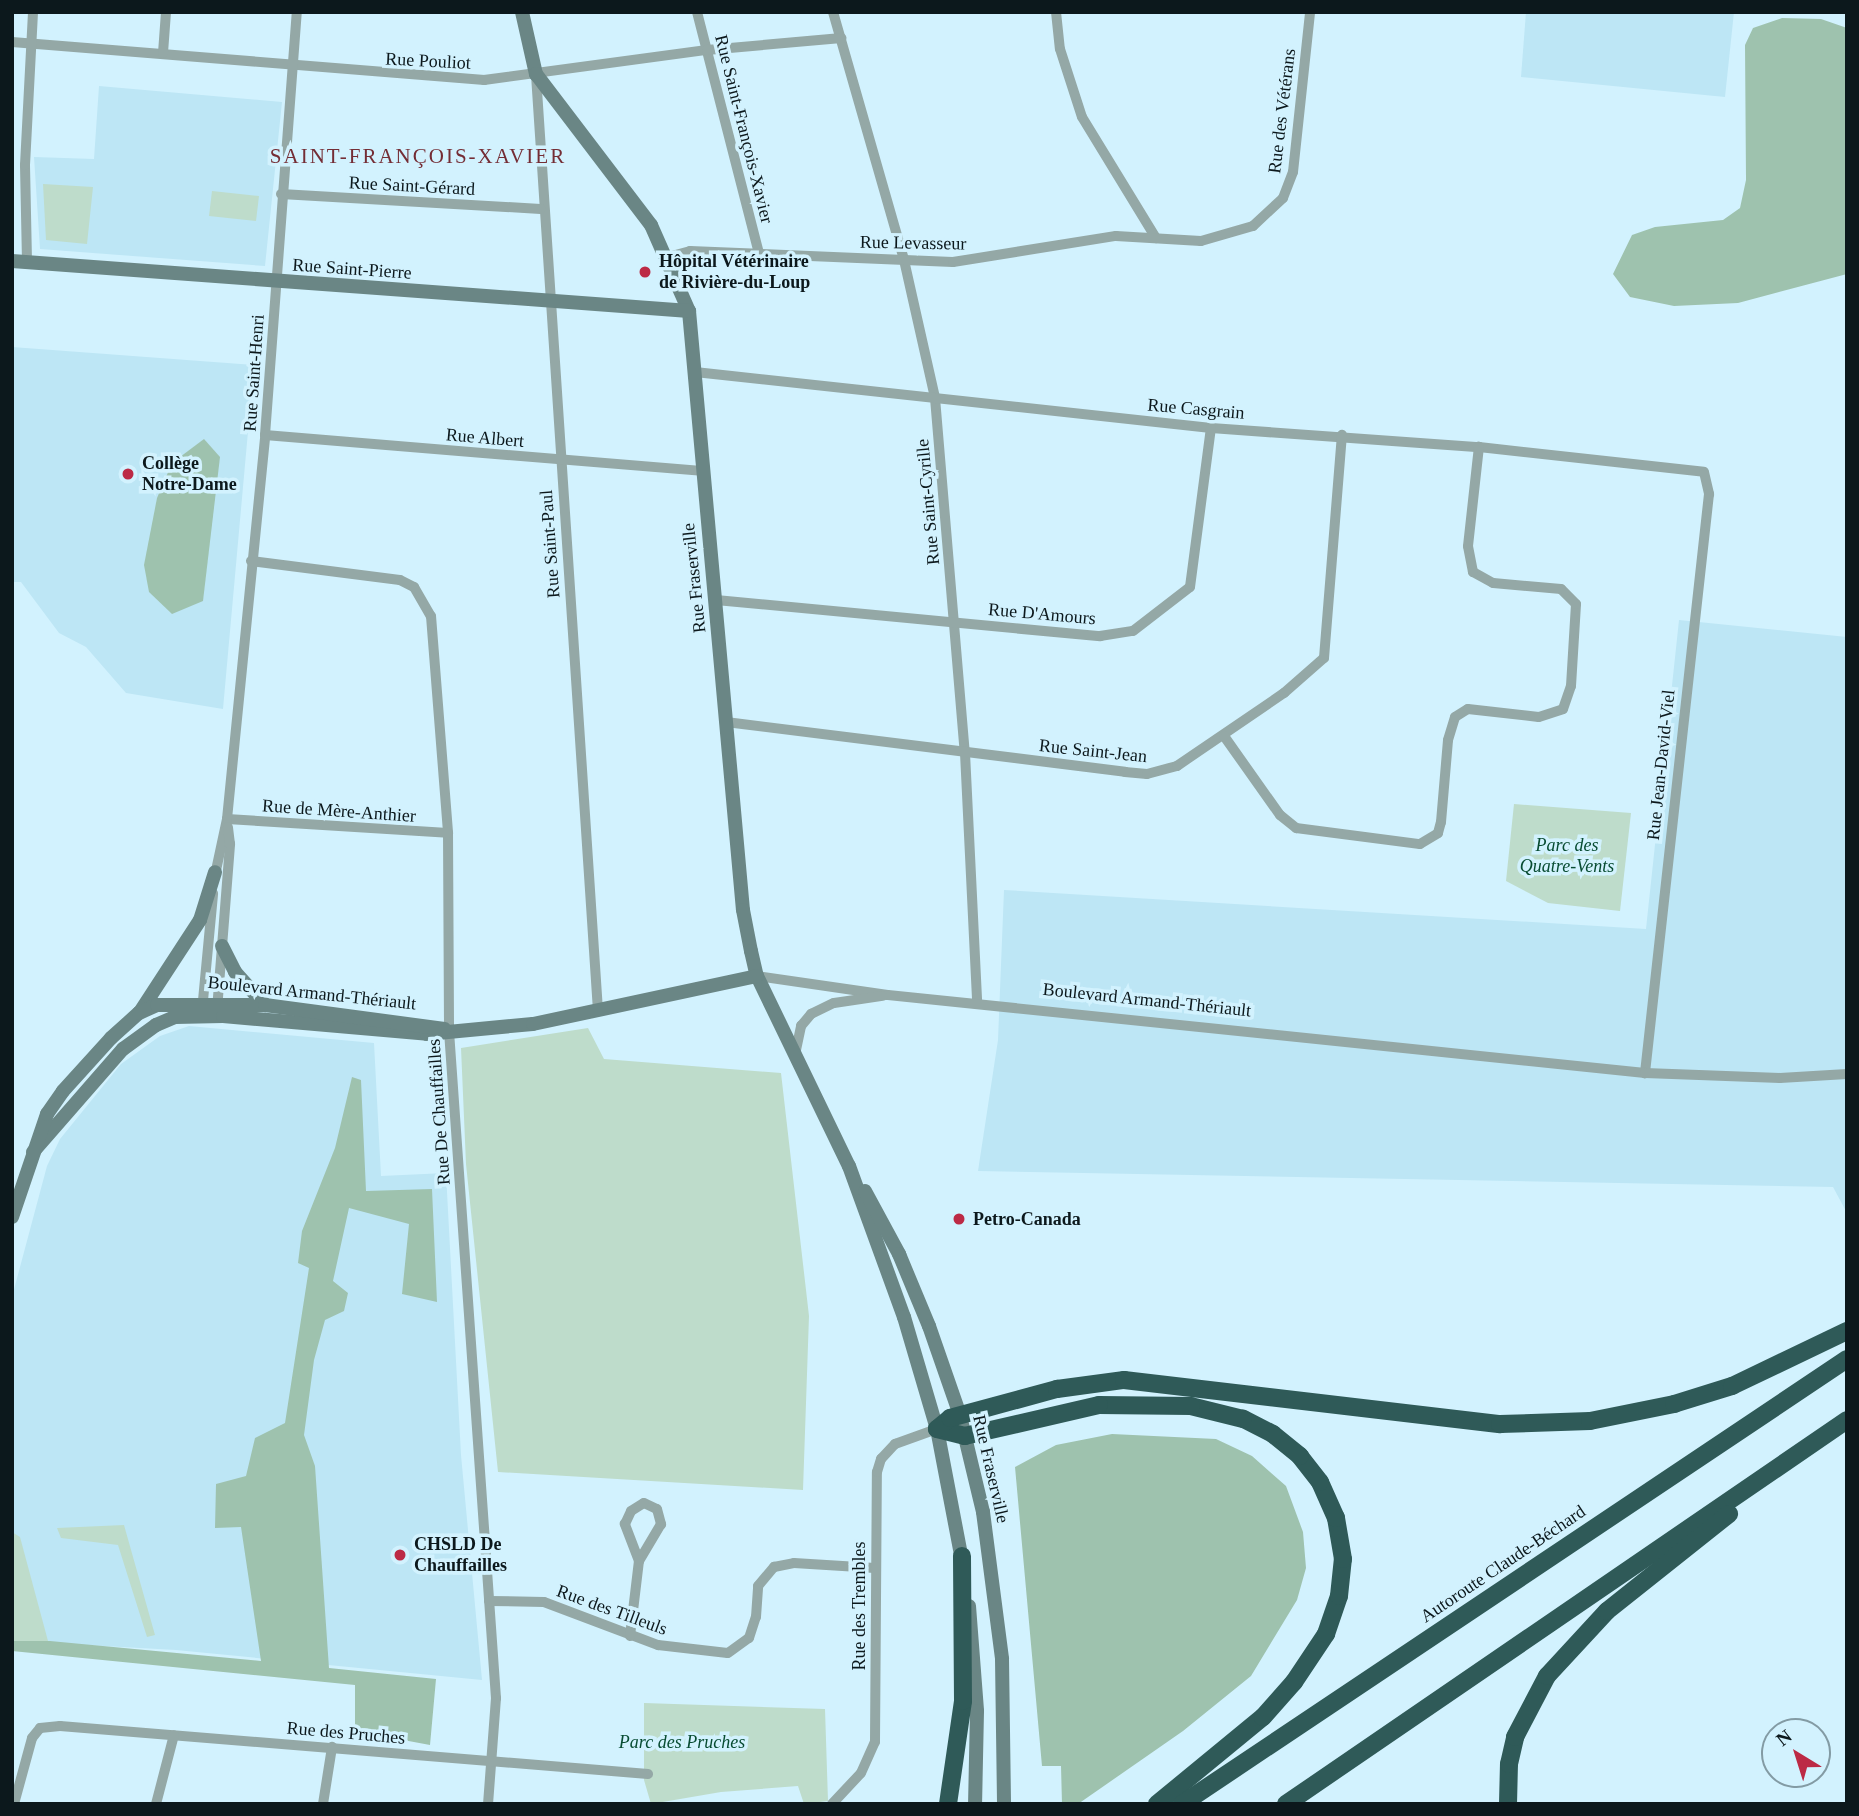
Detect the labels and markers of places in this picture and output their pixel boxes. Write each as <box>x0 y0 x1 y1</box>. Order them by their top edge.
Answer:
place label: Hôpital Vétérinaire de Rivière-du-Loup <box>659 251 810 294</box>
marker: Hôpital Vétérinaire de Rivière-du-Loup <box>637 264 653 280</box>
place label: Collège Notre-Dame <box>142 453 237 496</box>
marker: Collège Notre-Dame <box>120 466 136 482</box>
place label: Petro-Canada <box>973 1208 1081 1230</box>
marker: Petro-Canada <box>951 1211 967 1227</box>
place label: CHSLD De Chauffailles <box>414 1534 507 1576</box>
marker: CHSLD De Chauffailles <box>392 1547 408 1563</box>

